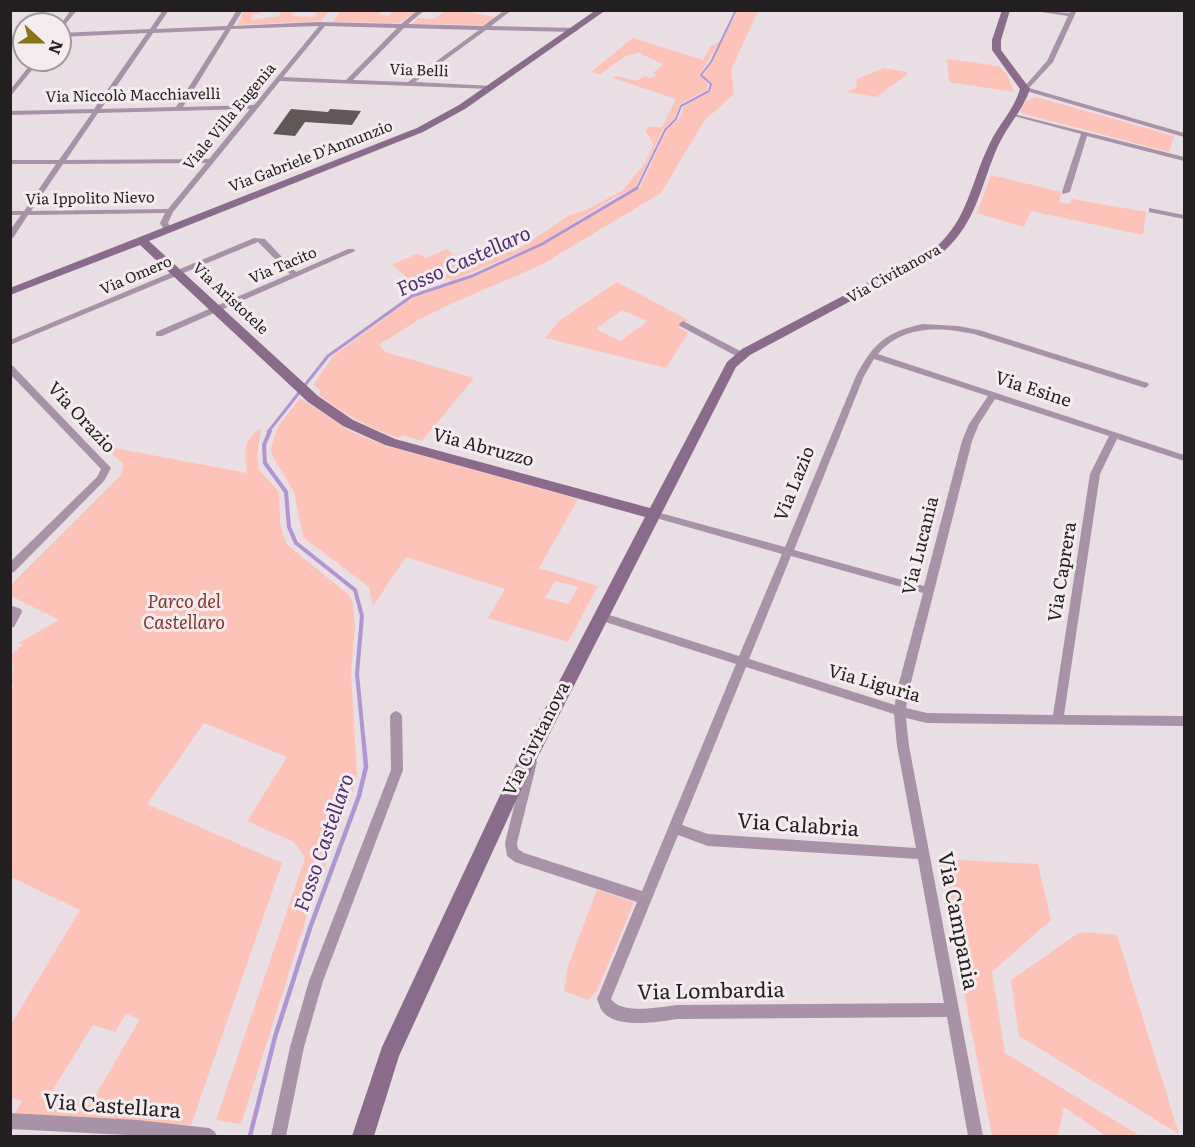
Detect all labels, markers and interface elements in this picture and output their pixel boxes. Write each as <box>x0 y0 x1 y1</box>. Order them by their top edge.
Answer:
north arrow <box>12 12 72 72</box>
text: N <box>43 37 71 58</box>
street label: Viale Villa Eugenia <box>180 60 280 174</box>
street label: Via Belli <box>389 61 449 81</box>
street label: Via Niccolò Macchiavelli <box>45 85 221 107</box>
street label: Via Gabriele D'Annunzio <box>227 117 395 197</box>
street label: Via Ippolito Nievo <box>25 189 155 209</box>
water label: Fosso Castellaro <box>393 222 535 302</box>
street label: Via Civitanova <box>844 241 944 307</box>
street label: Via Tacito <box>246 244 320 288</box>
street label: Via Omero <box>97 253 175 299</box>
street label: Via Aristotele <box>188 259 272 339</box>
street label: Via Esine <box>992 368 1074 412</box>
street label: Via Orazio <box>43 378 119 458</box>
street label: Via Abruzzo <box>430 424 536 472</box>
street label: Via Lazio <box>770 443 820 525</box>
street label: Via Lucania <box>898 494 944 598</box>
street label: Via Caprera <box>1044 520 1082 624</box>
park label: Parco del Castellaro <box>143 592 225 634</box>
street label: Via Liguria <box>825 660 923 708</box>
street label: Via Civitanova <box>499 678 575 800</box>
water label: Fosso Castellaro <box>290 771 360 915</box>
street label: Via Calabria <box>736 809 860 843</box>
street label: Via Campania <box>931 850 983 992</box>
street label: Via Lombardia <box>637 978 785 1006</box>
street label: Via Castellara <box>42 1090 182 1124</box>

